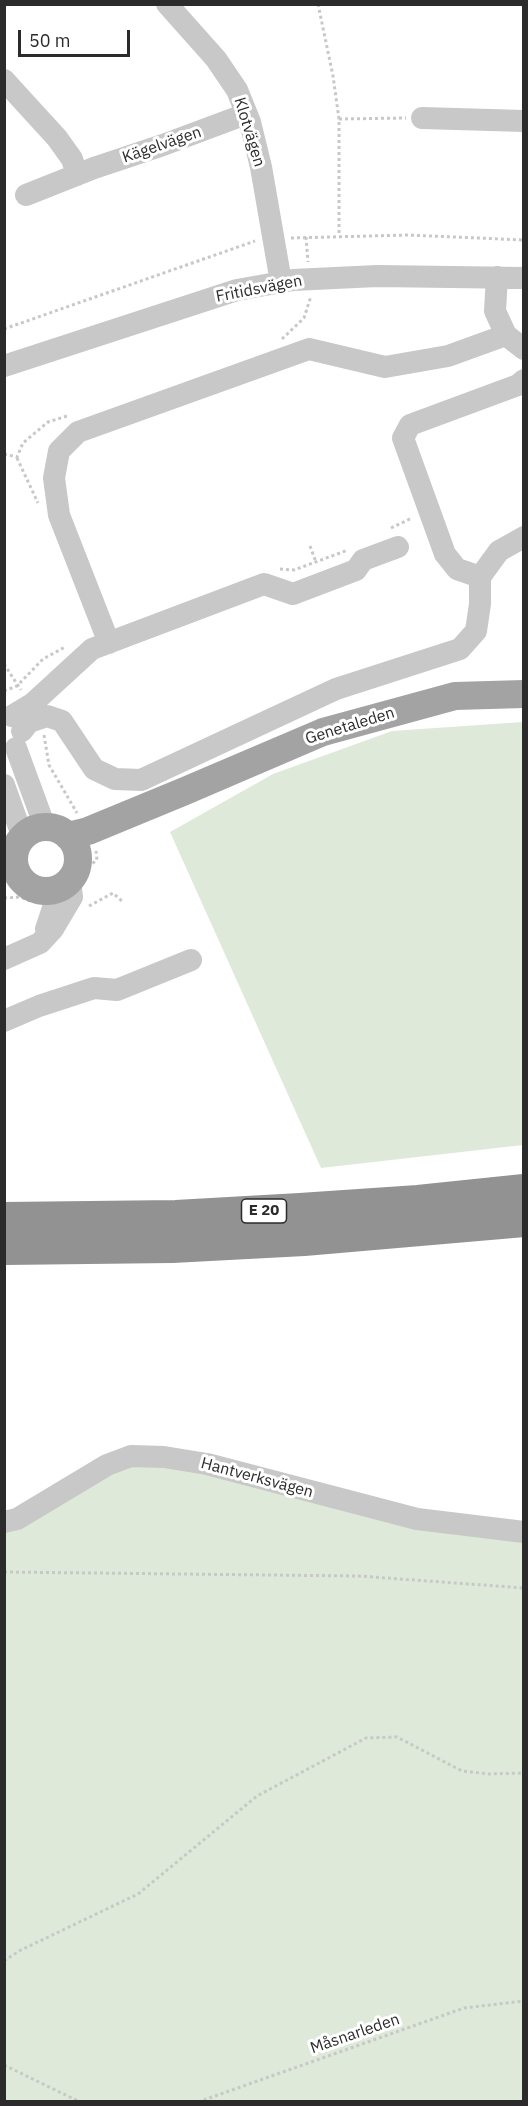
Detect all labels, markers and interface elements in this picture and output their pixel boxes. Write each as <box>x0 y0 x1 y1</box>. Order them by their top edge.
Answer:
scale bar <box>21 18 134 56</box>
text: 50 m <box>29 29 71 52</box>
street label: Klotvägen <box>229 95 269 169</box>
street label: Kägelvägen <box>120 123 204 167</box>
street label: Fritidsvägen <box>214 271 304 307</box>
street label: Genetaleden <box>303 703 397 749</box>
road number: E 20 <box>242 1199 286 1223</box>
street label: Hantverksvägen <box>199 1454 315 1502</box>
street label: Måsnarleden <box>308 2010 402 2058</box>

